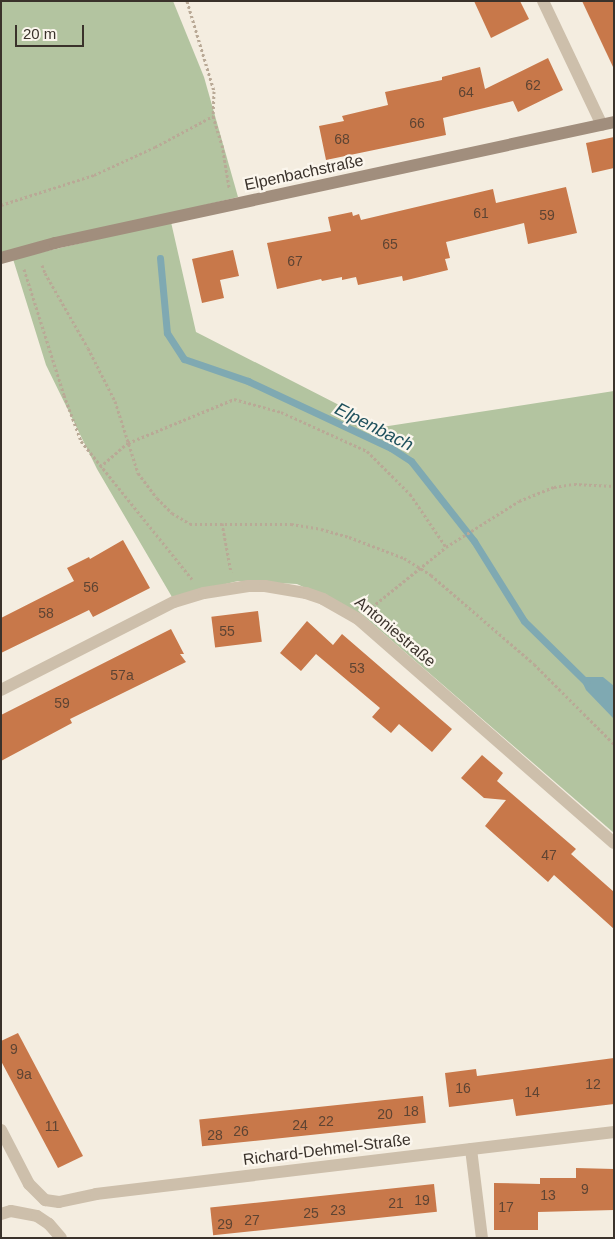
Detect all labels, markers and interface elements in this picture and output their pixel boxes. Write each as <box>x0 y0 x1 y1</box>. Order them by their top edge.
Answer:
scale bar <box>18 15 86 47</box>
text: 20 m <box>23 25 56 42</box>
house number: 62 <box>525 77 541 93</box>
house number: 64 <box>458 84 474 100</box>
house number: 66 <box>409 115 425 131</box>
house number: 68 <box>334 131 350 147</box>
street label: Elpenbachstraße <box>243 151 365 195</box>
house number: 61 <box>473 205 489 221</box>
house number: 59 <box>539 207 555 223</box>
house number: 65 <box>382 236 398 252</box>
house number: 67 <box>287 253 303 269</box>
water label: Elpenbach <box>331 398 417 456</box>
house number: 56 <box>83 579 99 595</box>
street label: Antoniestraße <box>351 593 439 671</box>
house number: 58 <box>38 605 54 621</box>
house number: 55 <box>219 623 235 639</box>
house number: 53 <box>349 660 365 676</box>
house number: 57a <box>110 667 134 683</box>
house number: 59 <box>54 695 70 711</box>
house number: 47 <box>541 847 557 863</box>
house number: 9 <box>10 1041 18 1057</box>
house number: 9a <box>16 1066 32 1082</box>
house number: 12 <box>585 1076 601 1092</box>
house number: 16 <box>455 1080 471 1096</box>
house number: 14 <box>524 1084 540 1100</box>
house number: 18 <box>403 1103 419 1119</box>
house number: 20 <box>377 1106 393 1122</box>
house number: 22 <box>318 1113 334 1129</box>
house number: 24 <box>292 1117 308 1133</box>
house number: 11 <box>45 1118 59 1134</box>
house number: 26 <box>233 1123 249 1139</box>
house number: 28 <box>207 1127 223 1143</box>
street label: Richard-Dehmel-Straße <box>242 1130 412 1170</box>
house number: 9 <box>581 1181 589 1197</box>
house number: 13 <box>540 1187 556 1203</box>
house number: 19 <box>414 1192 430 1208</box>
house number: 21 <box>388 1195 404 1211</box>
house number: 17 <box>498 1199 514 1215</box>
house number: 23 <box>330 1202 346 1218</box>
house number: 25 <box>303 1205 319 1221</box>
house number: 27 <box>244 1212 260 1228</box>
house number: 29 <box>217 1216 233 1232</box>

